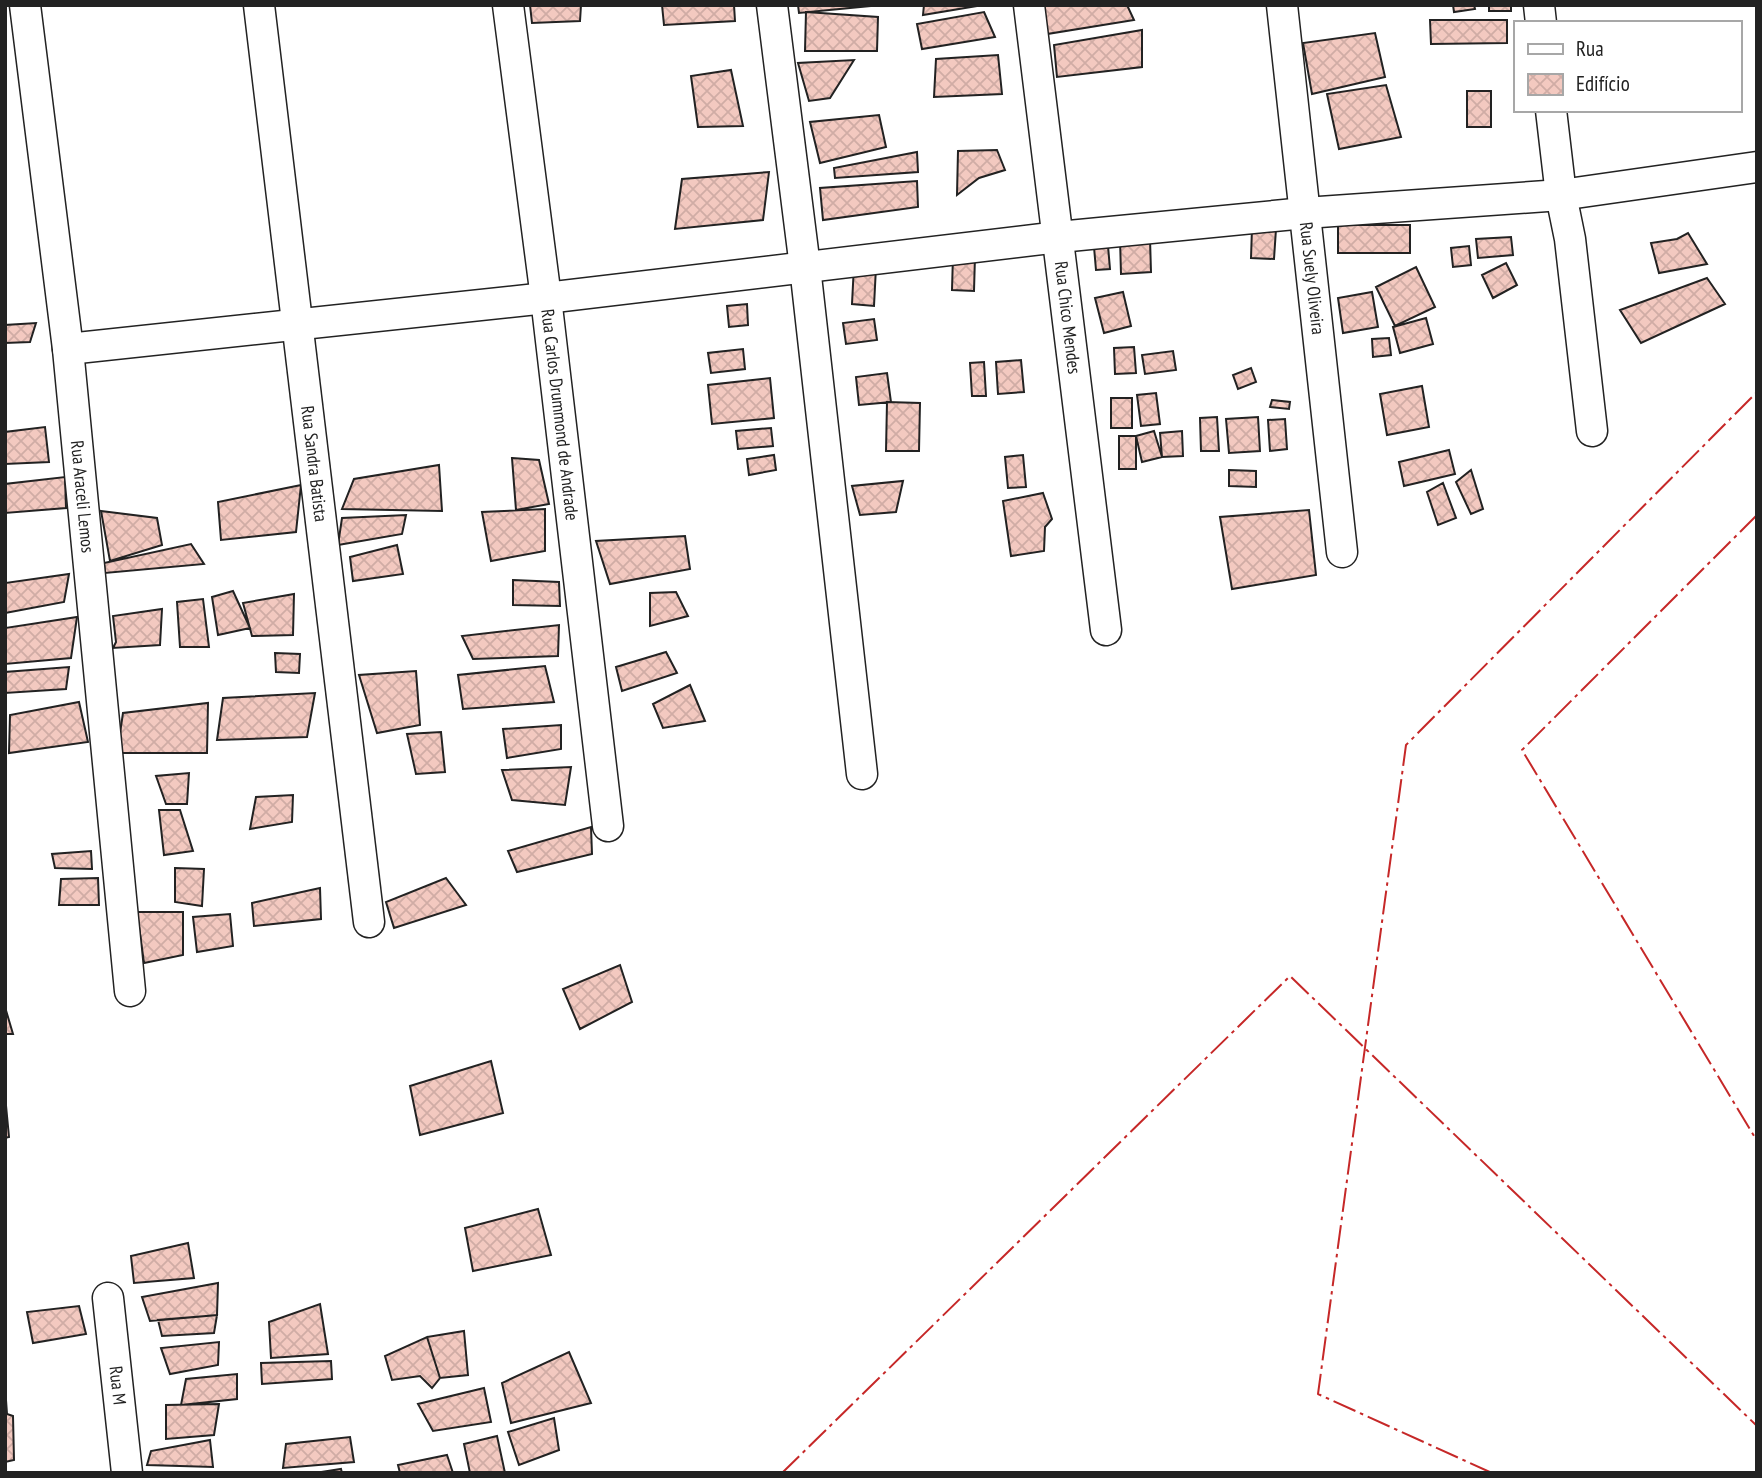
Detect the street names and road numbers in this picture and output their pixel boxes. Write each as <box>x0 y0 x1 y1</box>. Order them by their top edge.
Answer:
street label: Rua Suely Oliveira <box>1295 221 1330 336</box>
street label: Rua Chico Mendes <box>1050 260 1086 375</box>
street label: Rua Carlos Drummond de Andrade <box>536 308 584 522</box>
street label: Rua Sandra Batista <box>296 404 333 523</box>
street label: Rua Araceli Lemos <box>66 439 100 554</box>
street label: Rua M <box>104 1365 132 1406</box>

